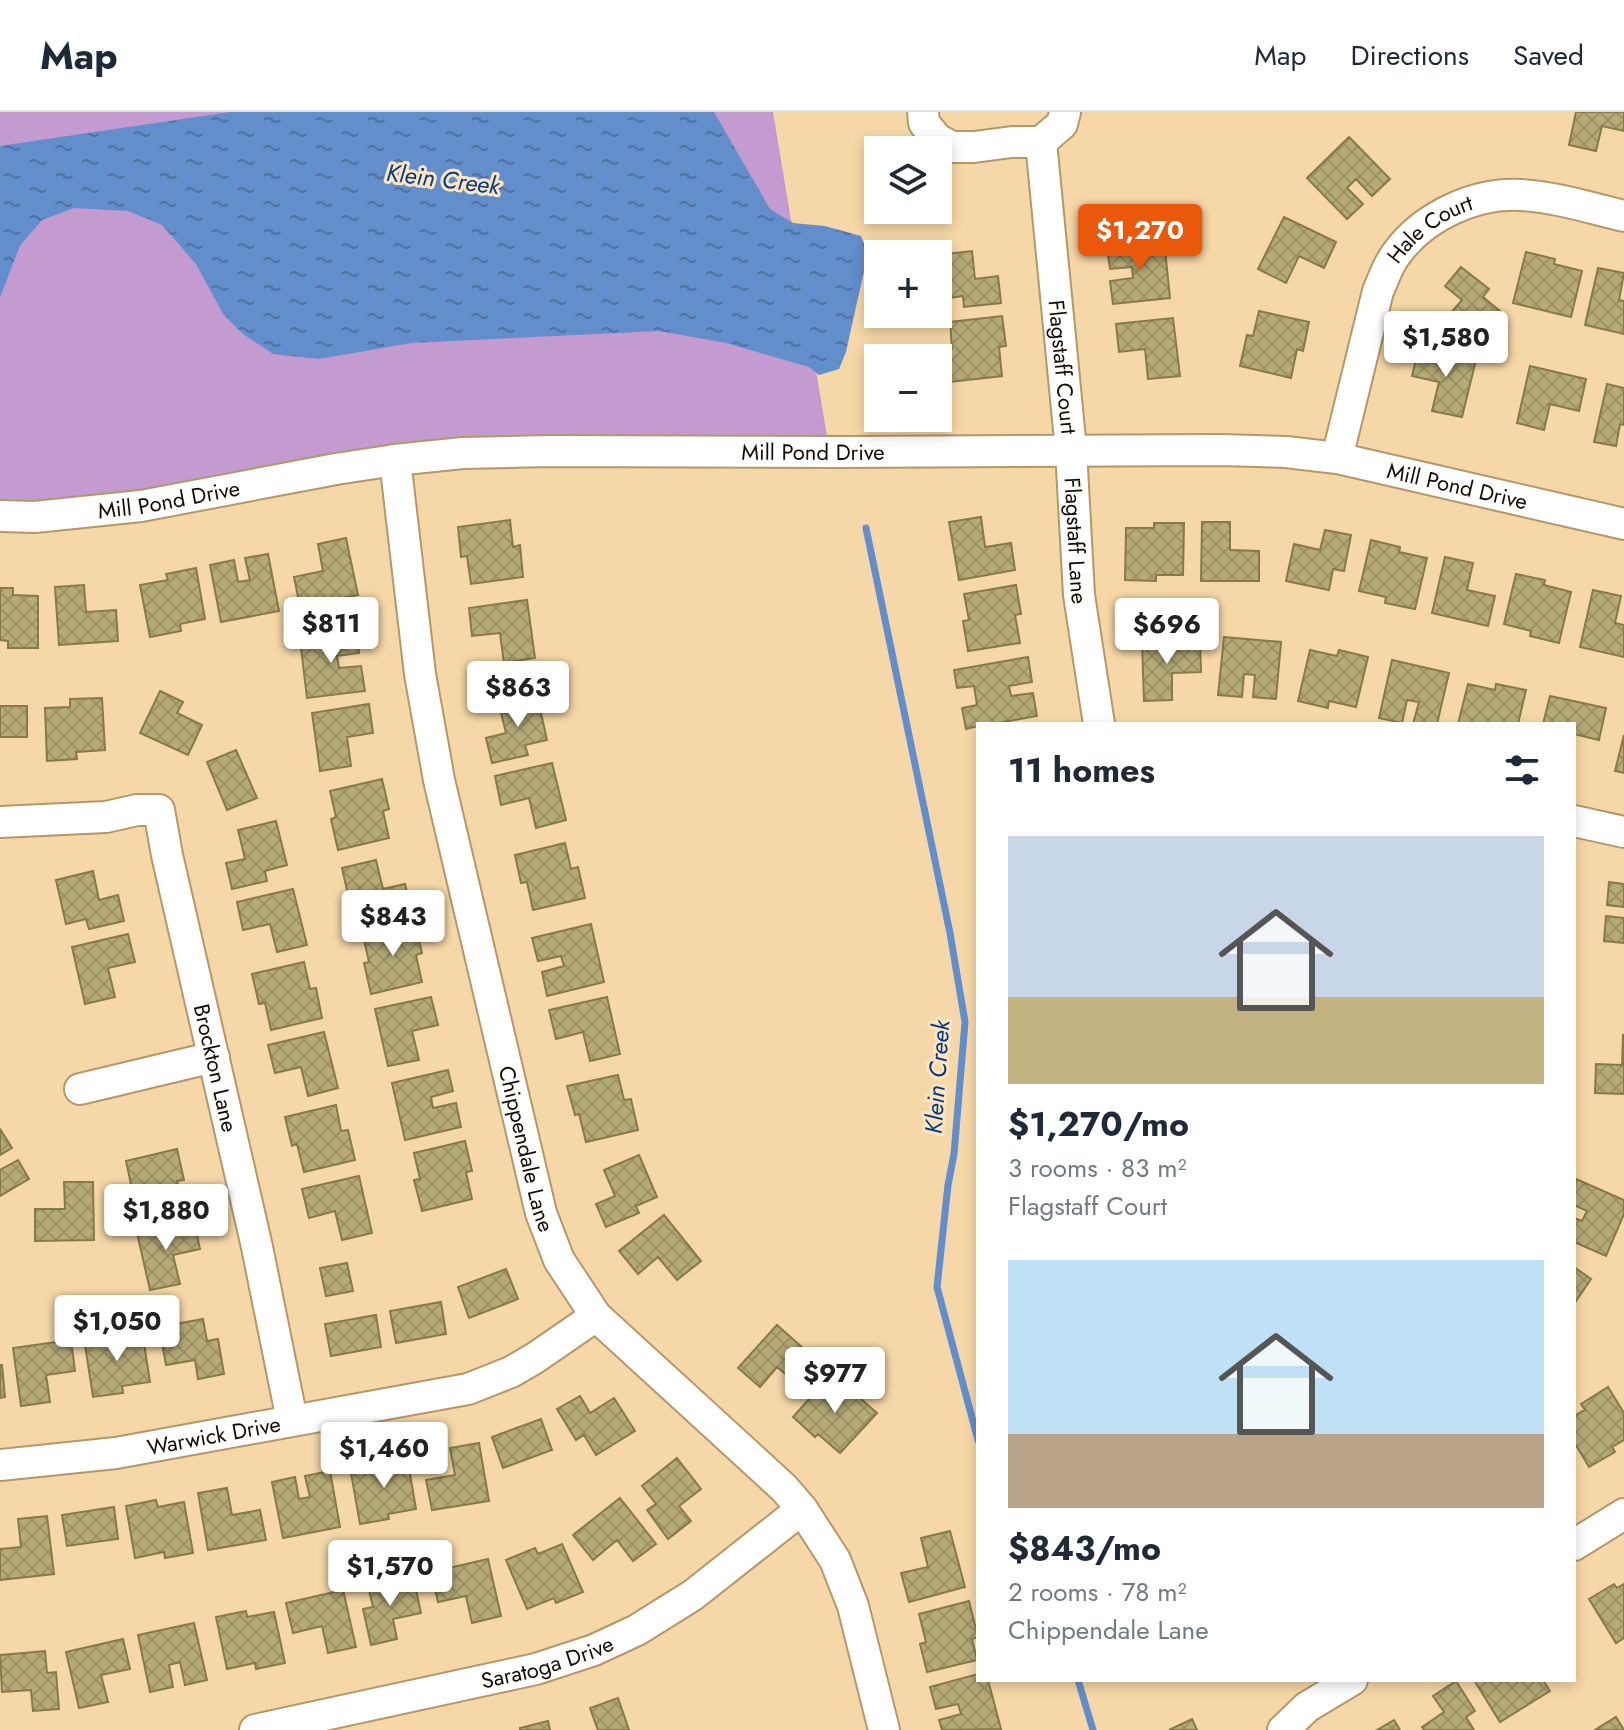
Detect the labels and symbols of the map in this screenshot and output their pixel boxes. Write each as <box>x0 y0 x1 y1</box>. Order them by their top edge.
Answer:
water label: Klein Creek <box>384 155 503 204</box>
street label: Hale Court <box>1379 186 1477 270</box>
pin: $1,270 <box>1075 204 1205 272</box>
street label: Flagstaff Court <box>1040 298 1085 436</box>
pin: $1,580 <box>1381 311 1511 379</box>
street label: Mill Pond Drive <box>741 436 885 468</box>
street label: Mill Pond Drive <box>1384 454 1531 517</box>
street label: Mill Pond Drive <box>96 472 242 526</box>
street label: Flagstaff Lane <box>1057 476 1096 606</box>
pin: $811 <box>284 597 378 665</box>
pin: $696 <box>1120 598 1214 666</box>
pin: $863 <box>471 661 565 729</box>
pin: $843 <box>346 890 440 958</box>
street label: Brockton Lane <box>186 1001 246 1135</box>
water label: Klein Creek <box>916 1017 959 1135</box>
street label: Chippendale Lane <box>491 1062 563 1236</box>
pin: $1,880 <box>101 1184 231 1252</box>
pin: $1,050 <box>52 1295 182 1363</box>
pin: $977 <box>788 1347 882 1415</box>
street label: Warwick Drive <box>145 1407 283 1463</box>
pin: $1,460 <box>319 1422 449 1490</box>
pin: $1,570 <box>325 1540 455 1608</box>
street label: Saratoga Drive <box>478 1627 619 1697</box>

